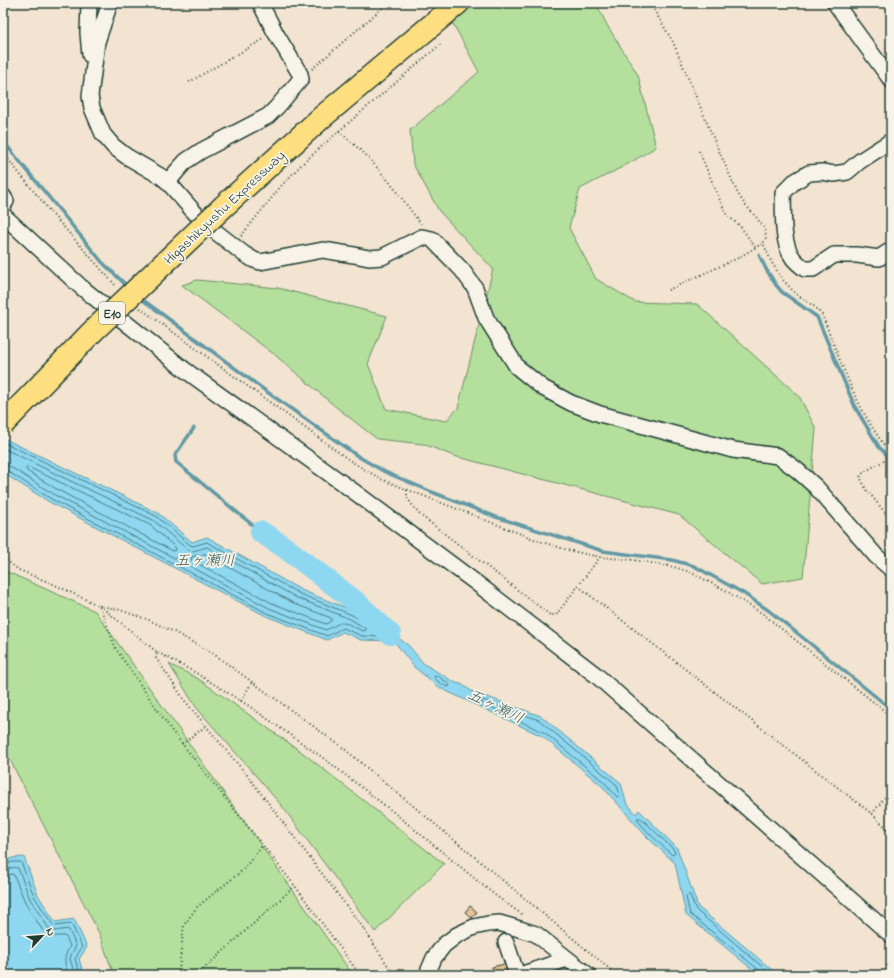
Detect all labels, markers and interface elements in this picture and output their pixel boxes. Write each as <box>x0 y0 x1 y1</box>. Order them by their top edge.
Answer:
street label: Higashikyushu Expressway <box>159 146 291 271</box>
road number: E10 <box>99 302 125 324</box>
water label: 五ヶ瀬川 <box>175 550 235 572</box>
water label: 五ヶ瀬川 <box>464 684 527 730</box>
north arrow <box>22 916 62 956</box>
text: N <box>41 925 59 939</box>

